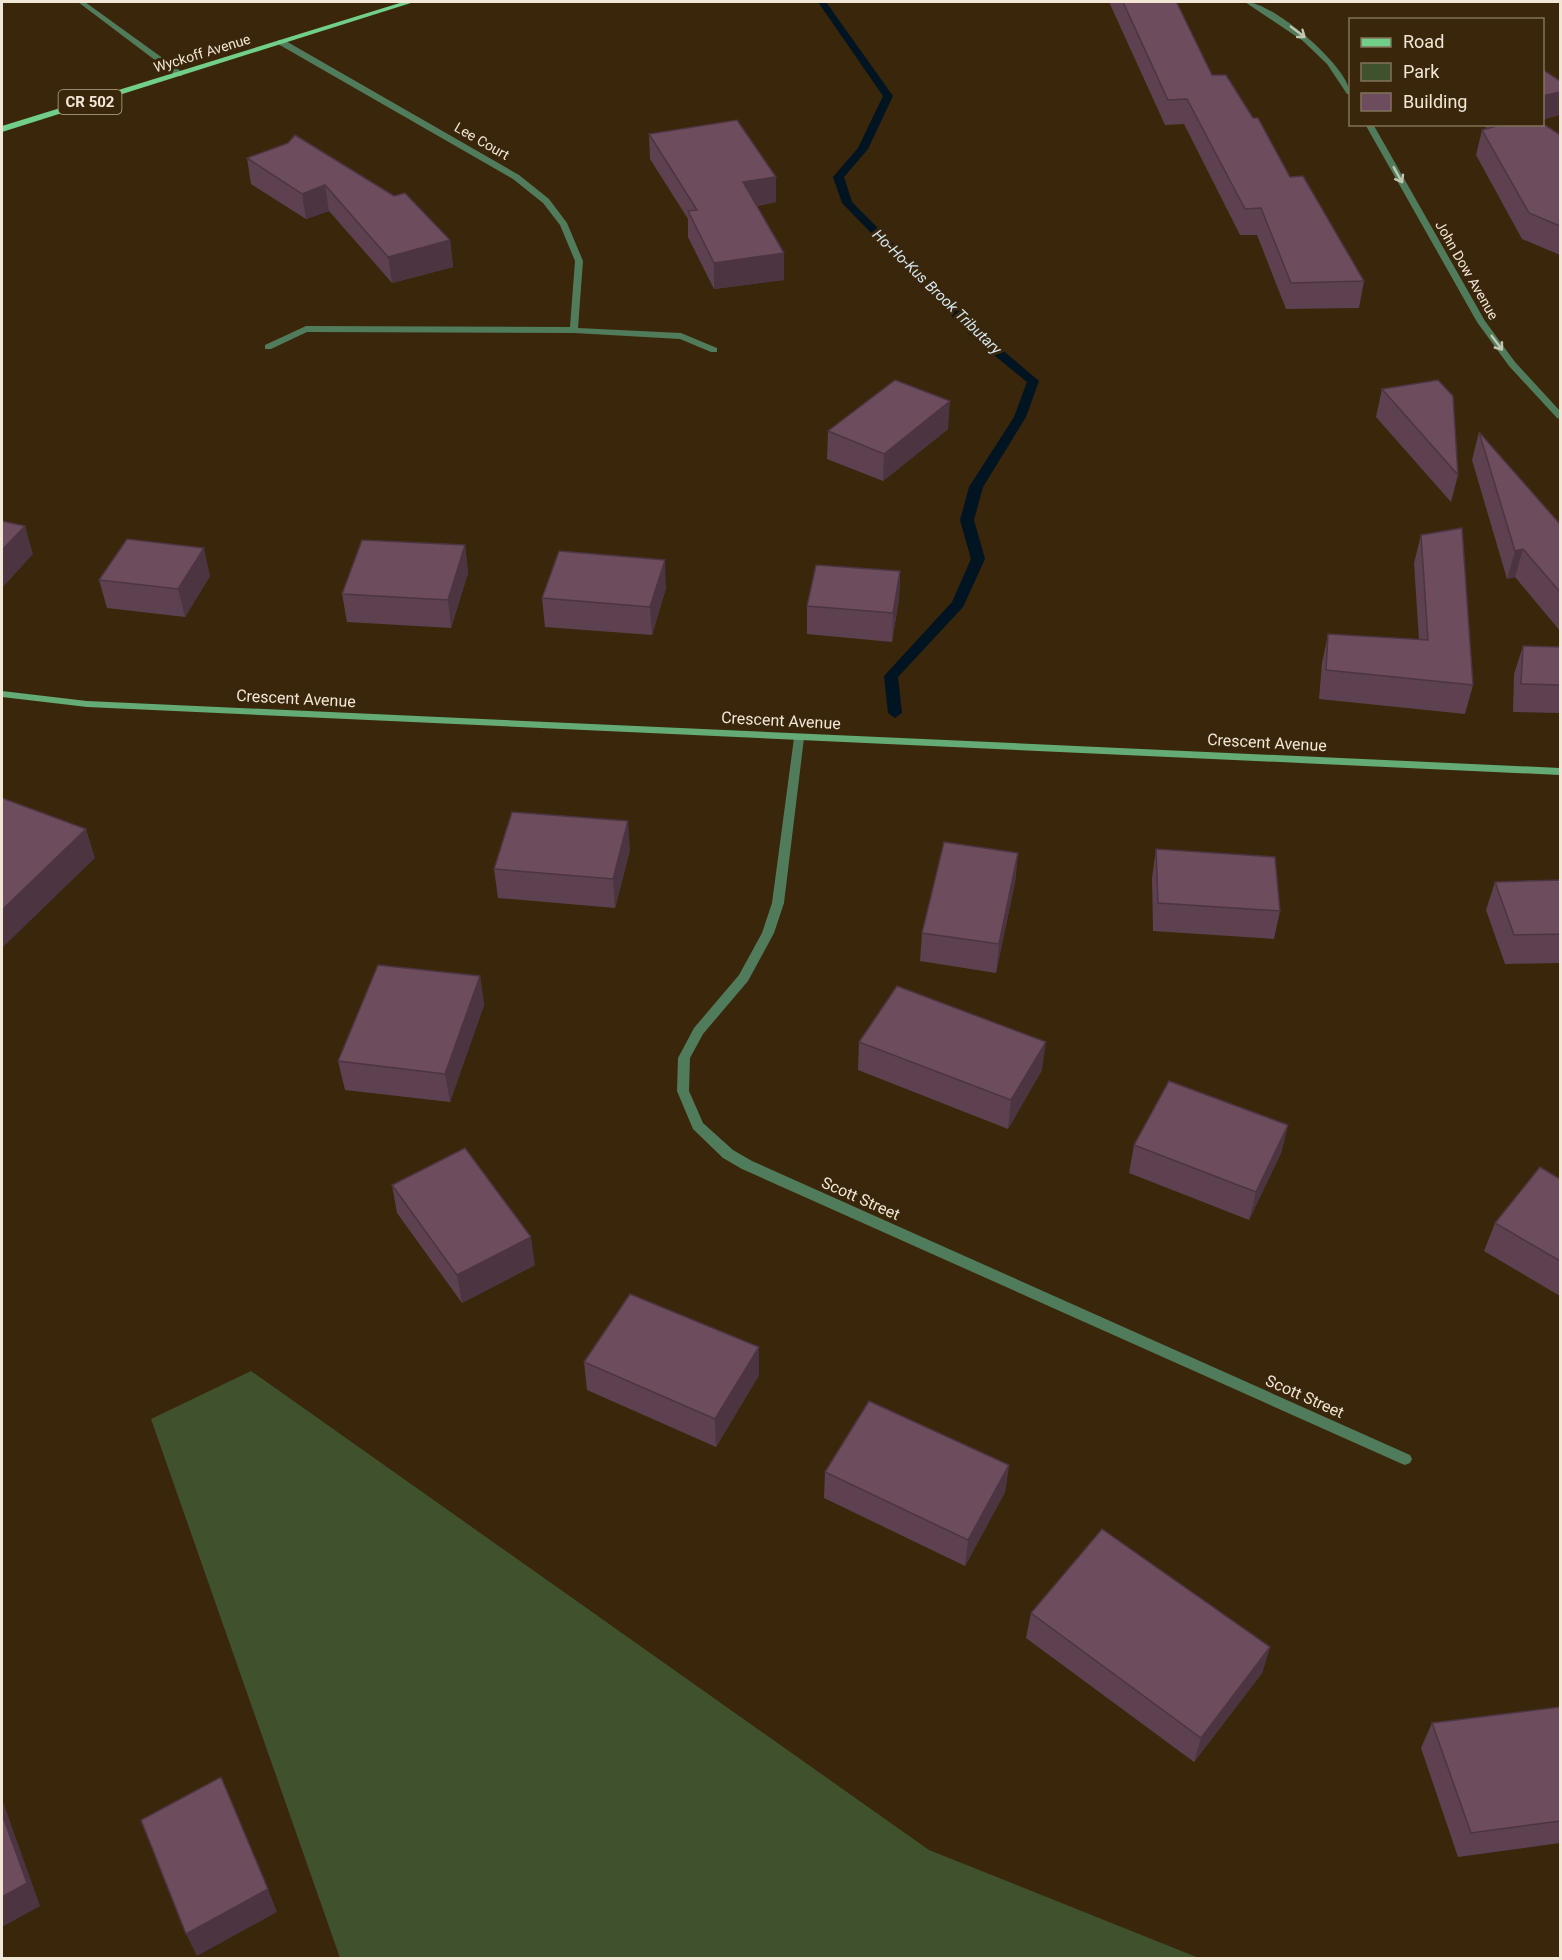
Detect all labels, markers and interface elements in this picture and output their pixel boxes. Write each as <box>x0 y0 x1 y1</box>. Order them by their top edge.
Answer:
legend <box>1349 18 1544 126</box>
one-way arrow <box>1290 26 1306 38</box>
street label: Wyckoff Avenue <box>152 31 252 75</box>
text: Road <box>1403 31 1444 52</box>
text: Park <box>1403 61 1440 82</box>
road number: CR 502 <box>58 90 122 114</box>
text: Building <box>1403 91 1467 112</box>
street label: Lee Court <box>452 119 512 163</box>
one-way arrow <box>1393 166 1404 184</box>
street label: John Dow Avenue <box>1432 218 1502 322</box>
water label: Ho-Ho-Kus Brook Tributary <box>869 226 1006 359</box>
one-way arrow <box>1490 335 1503 351</box>
street label: Crescent Avenue <box>236 686 356 711</box>
street label: Crescent Avenue <box>721 708 841 733</box>
street label: Crescent Avenue <box>1207 730 1327 755</box>
street label: Scott Street <box>819 1173 903 1224</box>
street label: Scott Street <box>1263 1371 1347 1422</box>

